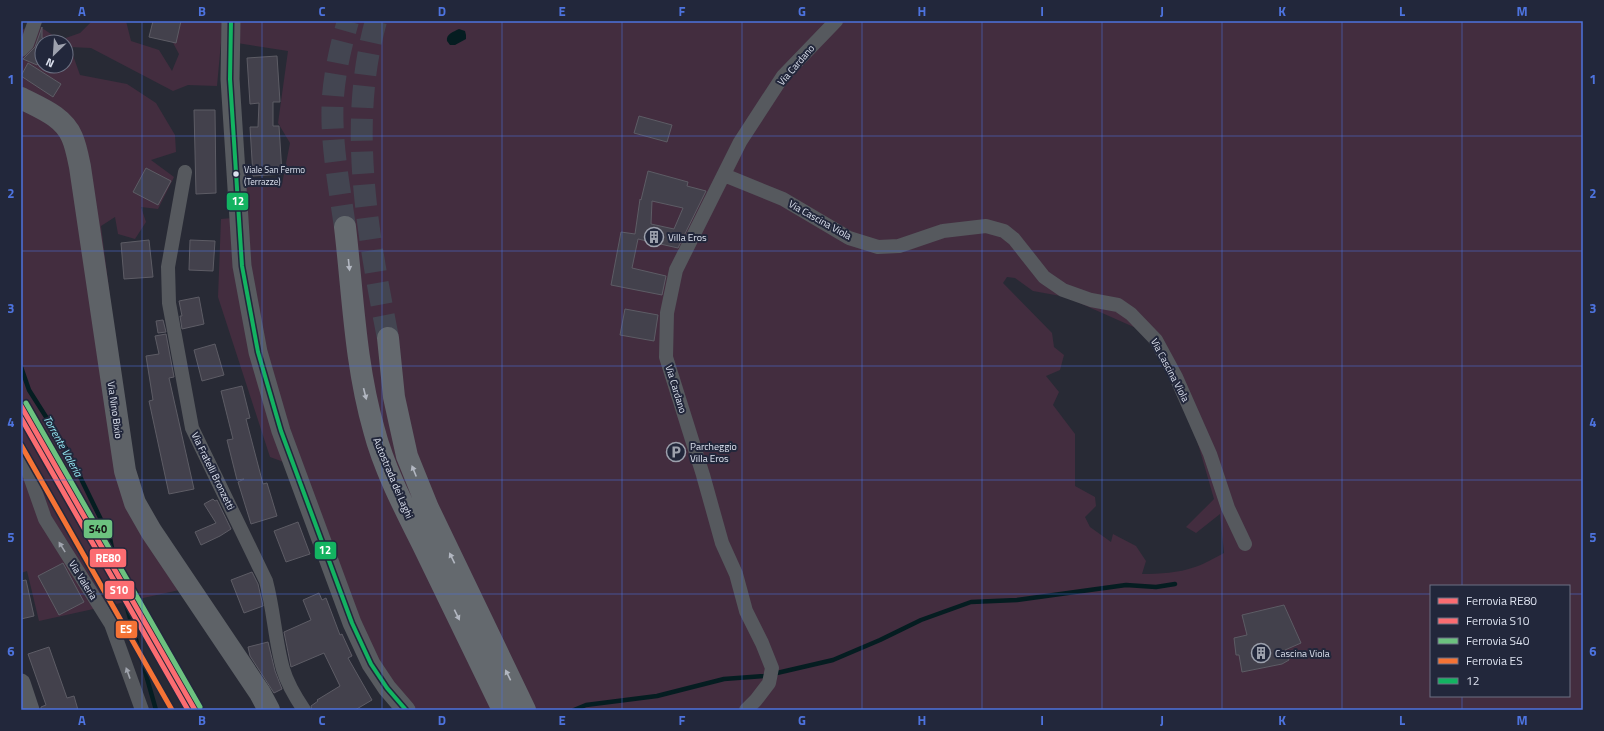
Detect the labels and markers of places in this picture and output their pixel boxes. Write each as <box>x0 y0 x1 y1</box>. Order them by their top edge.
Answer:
place label: Viale San Fermo (Terrazze) <box>244 163 305 188</box>
marker: Viale San Fermo (Terrazze) <box>231 169 241 179</box>
building icon: Villa Eros <box>643 226 665 248</box>
place label: Villa Eros <box>668 230 707 245</box>
place label: Parcheggio Villa Eros <box>690 439 737 466</box>
parking icon: Parcheggio Villa Eros <box>665 441 687 463</box>
building icon: Cascina Viola <box>1250 642 1272 664</box>
place label: Cascina Viola <box>1275 646 1330 661</box>

